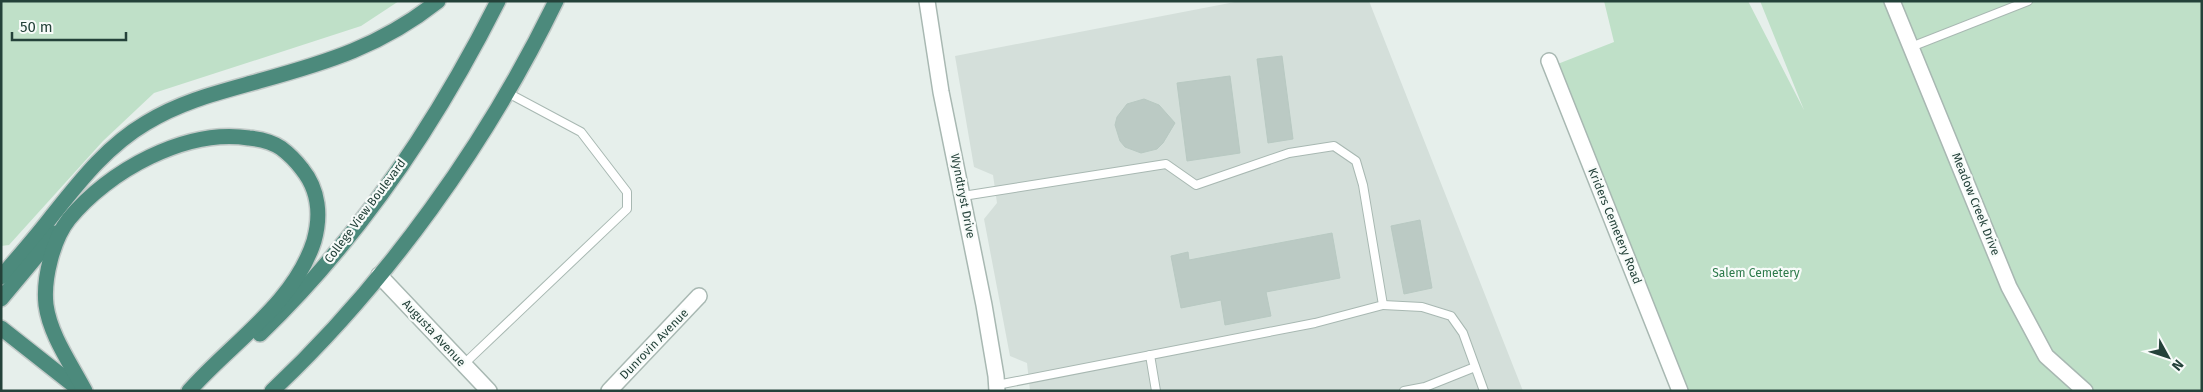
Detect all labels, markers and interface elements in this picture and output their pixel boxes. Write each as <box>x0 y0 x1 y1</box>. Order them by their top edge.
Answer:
scale bar <box>12 10 126 42</box>
text: 50 m <box>20 18 53 36</box>
street label: Meadow Creek Drive <box>1949 151 2003 257</box>
street label: Wyndtryst Drive <box>948 152 978 240</box>
street label: College View Boulevard <box>321 156 409 266</box>
street label: Kriders Cemetery Road <box>1585 166 1645 286</box>
park label: Salem Cemetery <box>1712 266 1800 280</box>
street label: Augusta Avenue <box>399 297 469 369</box>
street label: Dunrovin Avenue <box>617 306 691 382</box>
north arrow <box>2143 332 2193 382</box>
text: N <box>2168 356 2187 374</box>

